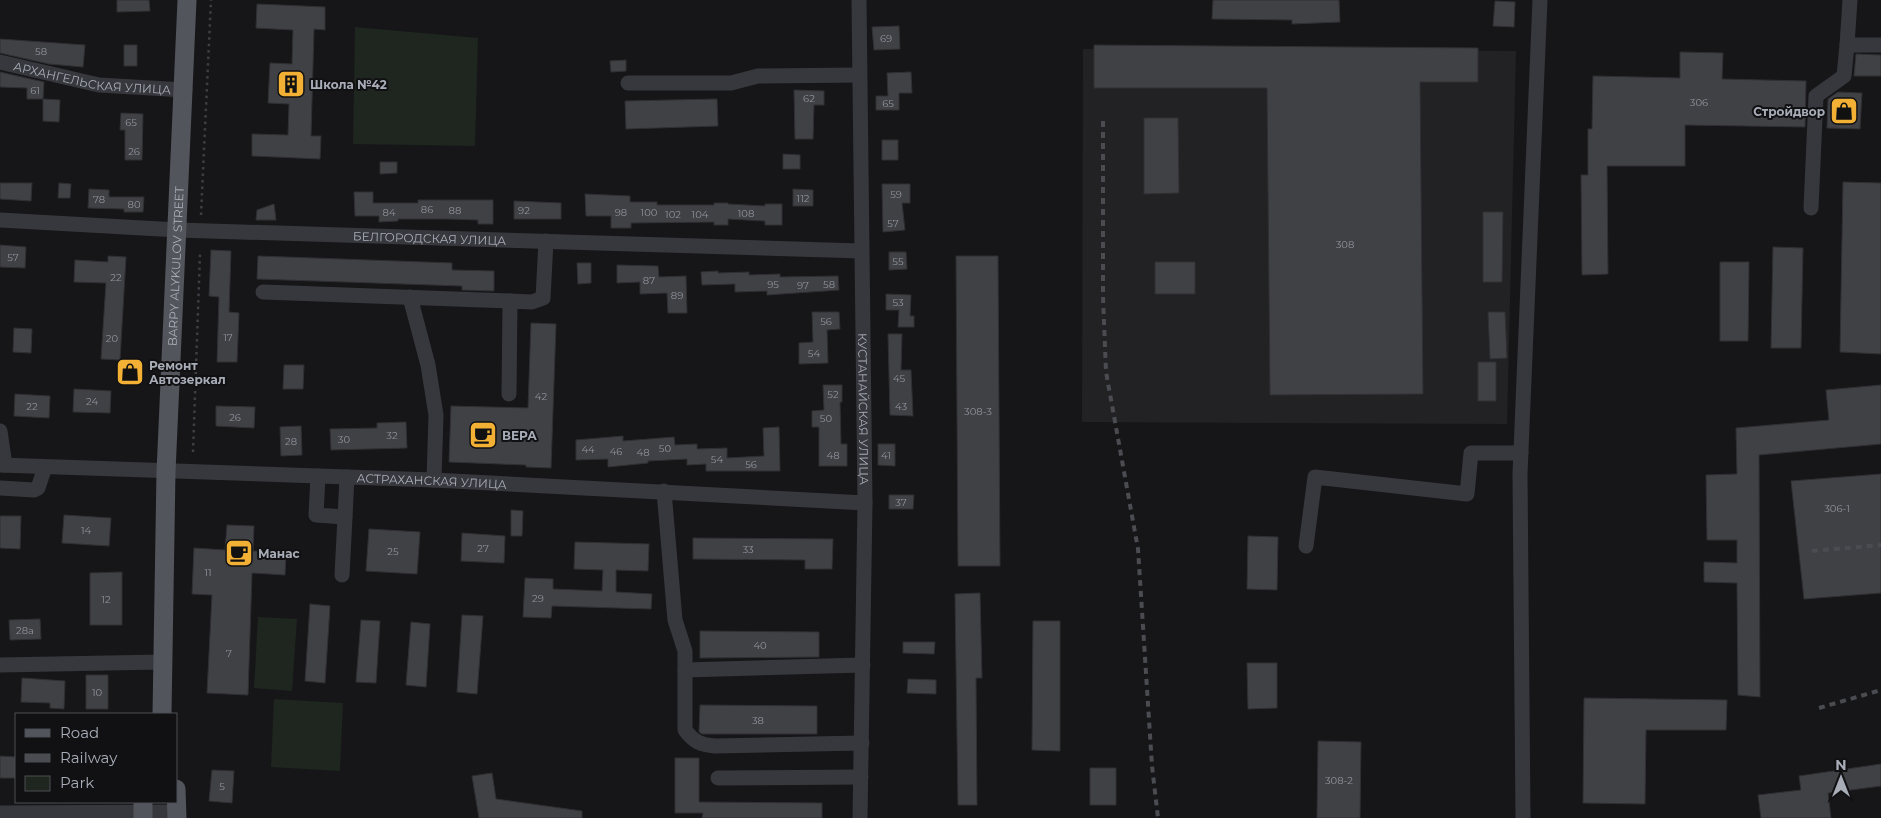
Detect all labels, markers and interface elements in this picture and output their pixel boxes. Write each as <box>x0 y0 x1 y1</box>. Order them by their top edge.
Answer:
house number: 69 <box>880 32 892 45</box>
house number: 58 <box>35 45 47 58</box>
street label: АРХАНГЕЛЬСКАЯ УЛИЦА <box>12 58 171 97</box>
building icon: Школа №42 <box>276 69 306 99</box>
place label: Школа №42 <box>310 77 387 92</box>
house number: 61 <box>30 84 40 97</box>
house number: 62 <box>803 92 815 105</box>
house number: 306 <box>1690 96 1708 109</box>
shop icon: Стройдвор <box>1829 96 1859 126</box>
house number: 65 <box>882 97 894 110</box>
place label: Стройдвор <box>1753 104 1825 119</box>
house number: 65 <box>125 116 137 129</box>
house number: 26 <box>128 145 140 158</box>
street label: BARPY ALYKULOV STREET <box>164 186 186 346</box>
house number: 59 <box>890 188 902 201</box>
house number: 112 <box>797 192 810 205</box>
house number: 78 <box>93 193 105 206</box>
house number: 80 <box>128 198 141 211</box>
house number: 86 <box>421 203 433 216</box>
house number: 88 <box>449 204 461 217</box>
house number: 92 <box>518 204 530 217</box>
house number: 84 <box>383 206 396 219</box>
house number: 98 <box>615 206 627 219</box>
house number: 100 <box>641 206 658 219</box>
house number: 108 <box>738 207 754 220</box>
house number: 102 <box>665 208 681 221</box>
house number: 104 <box>692 208 709 221</box>
house number: 57 <box>887 217 899 230</box>
street label: БЕЛГОРОДСКАЯ УЛИЦА <box>353 228 506 248</box>
house number: 308 <box>1336 238 1354 251</box>
house number: 57 <box>7 251 19 264</box>
house number: 55 <box>892 255 904 268</box>
house number: 22 <box>110 271 122 284</box>
house number: 87 <box>643 274 655 287</box>
house number: 95 <box>767 278 779 291</box>
house number: 58 <box>823 278 835 291</box>
house number: 97 <box>797 279 809 292</box>
house number: 89 <box>671 289 683 302</box>
house number: 53 <box>892 296 904 309</box>
house number: 56 <box>820 315 832 328</box>
house number: 17 <box>223 331 233 344</box>
house number: 20 <box>106 332 119 345</box>
street label: КУСТАНАЙСКАЯ УЛИЦА <box>855 333 872 485</box>
house number: 54 <box>808 347 821 360</box>
shop icon: Ремонт Автозеркал <box>115 357 145 387</box>
place label: Ремонт Автозеркал <box>149 358 226 387</box>
house number: 45 <box>893 372 905 385</box>
house number: 52 <box>827 388 839 401</box>
house number: 42 <box>535 390 547 403</box>
house number: 24 <box>86 395 98 408</box>
house number: 22 <box>26 400 38 413</box>
house number: 43 <box>895 400 907 413</box>
house number: 308-3 <box>964 405 992 418</box>
house number: 26 <box>229 411 241 424</box>
house number: 50 <box>820 412 833 425</box>
cafe icon: ВЕРА <box>468 420 498 450</box>
place label: ВЕРА <box>502 428 537 443</box>
house number: 32 <box>386 429 398 442</box>
house number: 30 <box>338 433 351 446</box>
house number: 28 <box>285 435 297 448</box>
house number: 50 <box>659 442 672 455</box>
house number: 44 <box>581 443 595 456</box>
house number: 46 <box>610 445 622 458</box>
house number: 48 <box>636 446 650 459</box>
house number: 48 <box>826 449 840 462</box>
house number: 41 <box>881 449 891 462</box>
house number: 54 <box>711 453 724 466</box>
house number: 56 <box>745 458 757 471</box>
street label: АСТРАХАНСКАЯ УЛИЦА <box>356 470 507 491</box>
house number: 37 <box>895 496 907 509</box>
house number: 306-1 <box>1824 502 1850 515</box>
house number: 14 <box>81 524 91 537</box>
cafe icon: Манас <box>224 538 254 568</box>
house number: 27 <box>477 542 489 555</box>
house number: 33 <box>742 543 754 556</box>
house number: 25 <box>387 545 399 558</box>
place label: Манас <box>258 546 299 561</box>
house number: 11 <box>204 566 212 579</box>
house number: 29 <box>532 592 544 605</box>
house number: 12 <box>101 593 111 606</box>
house number: 28a <box>16 624 34 637</box>
house number: 40 <box>753 639 767 652</box>
house number: 7 <box>226 647 232 660</box>
house number: 10 <box>92 686 102 699</box>
legend <box>15 713 178 803</box>
house number: 38 <box>752 714 764 727</box>
text: Road <box>60 723 99 742</box>
text: Railway <box>60 748 118 767</box>
north arrow <box>1816 753 1866 803</box>
text: N <box>1835 756 1847 774</box>
text: Park <box>60 773 94 792</box>
house number: 308-2 <box>1325 774 1353 787</box>
house number: 5 <box>219 780 225 793</box>

